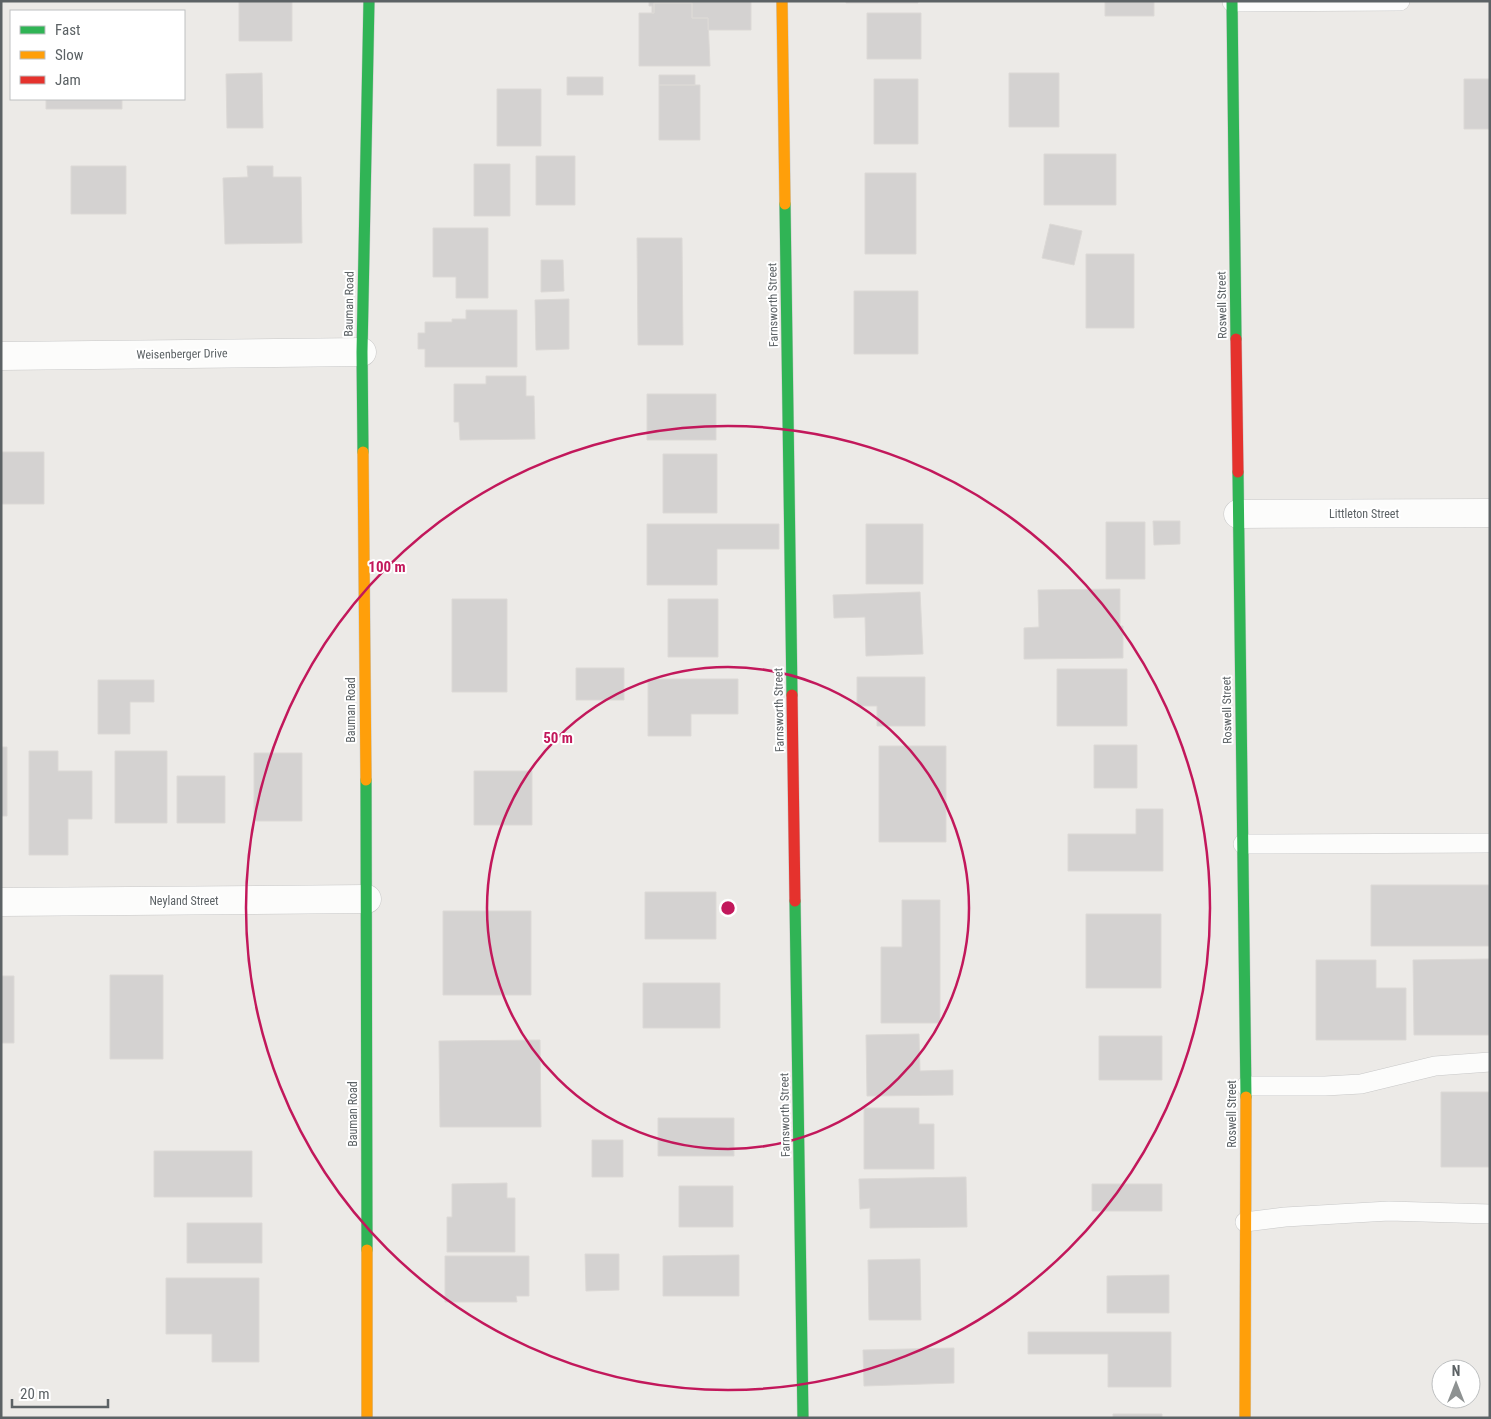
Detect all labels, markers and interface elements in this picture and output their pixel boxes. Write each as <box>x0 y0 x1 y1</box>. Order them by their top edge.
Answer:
legend <box>10 10 185 100</box>
text: Fast <box>55 21 80 39</box>
text: Slow <box>55 46 84 64</box>
text: Jam <box>55 71 81 89</box>
street label: Farnsworth Street <box>765 262 781 347</box>
street label: Bauman Road <box>341 271 357 337</box>
street label: Roswell Street <box>1214 271 1230 339</box>
street label: Weisenberger Drive <box>136 346 228 362</box>
street label: Littleton Street <box>1329 507 1399 521</box>
text: 100 m <box>368 558 406 576</box>
street label: Farnsworth Street <box>771 667 787 752</box>
street label: Roswell Street <box>1219 676 1235 744</box>
street label: Bauman Road <box>344 677 358 743</box>
text: 50 m <box>543 729 573 747</box>
street label: Neyland Street <box>149 894 219 908</box>
centre of rings <box>719 899 737 917</box>
street label: Farnsworth Street <box>777 1072 793 1157</box>
street label: Roswell Street <box>1225 1080 1239 1148</box>
street label: Bauman Road <box>346 1081 360 1147</box>
north arrow <box>1431 1359 1481 1409</box>
text: N <box>1452 1363 1460 1379</box>
scale bar <box>12 1376 109 1408</box>
text: 20 m <box>20 1385 50 1403</box>

